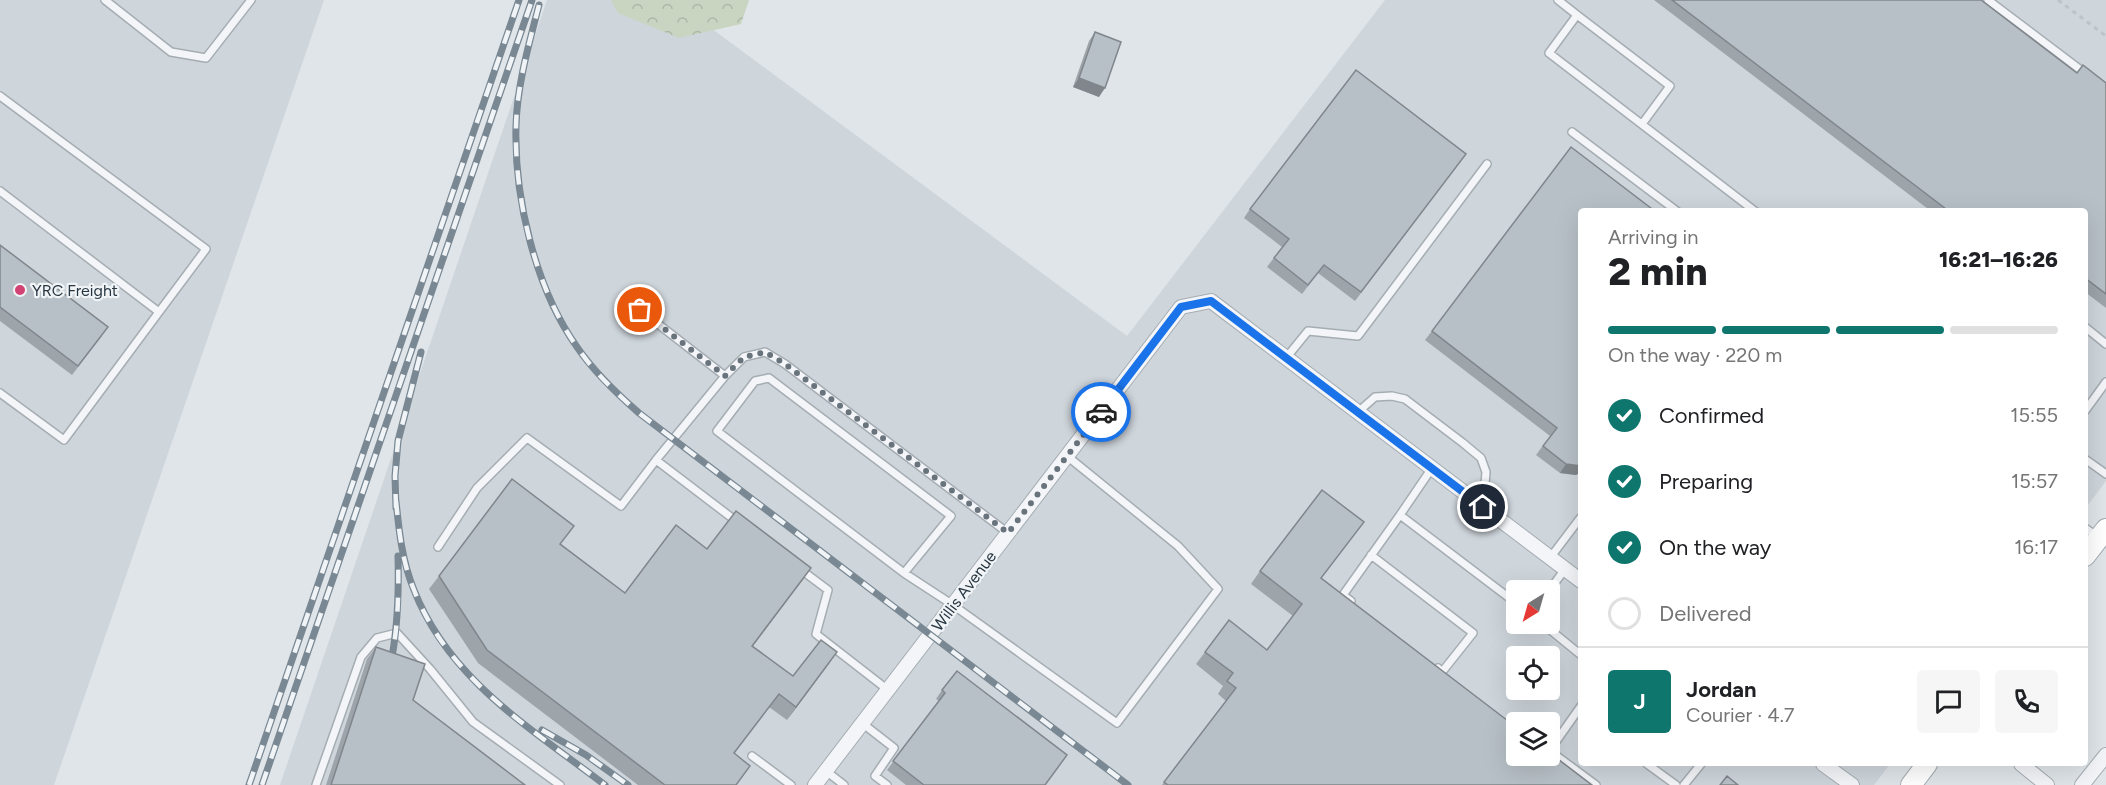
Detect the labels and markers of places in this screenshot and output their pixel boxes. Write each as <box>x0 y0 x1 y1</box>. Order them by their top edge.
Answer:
place label: YRC Freight <box>32 281 118 300</box>
marker: YRC Freight <box>13 283 27 297</box>
pin <box>614 284 665 335</box>
pin <box>1457 481 1508 532</box>

